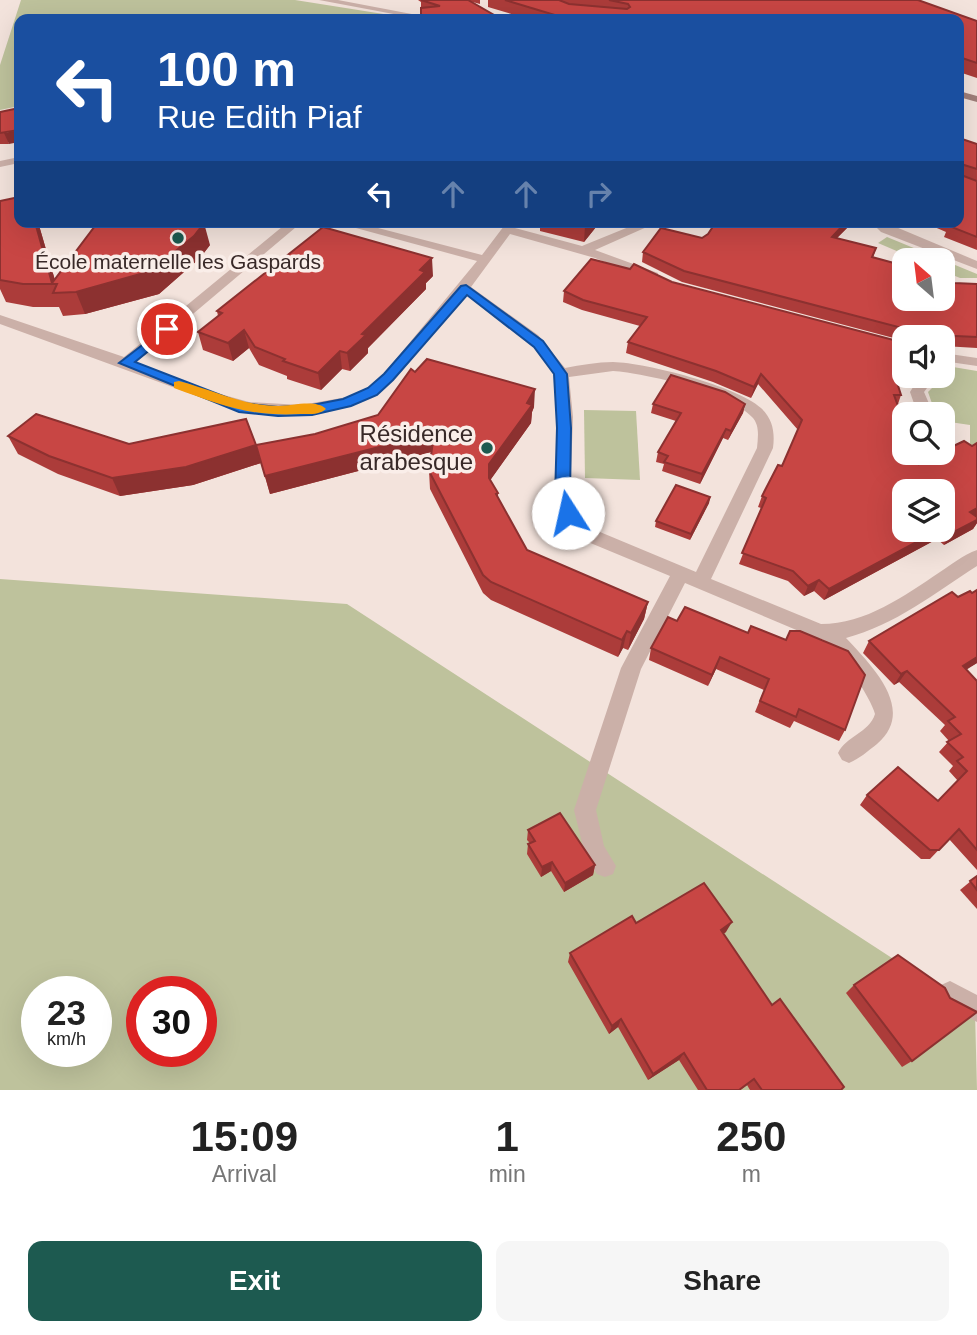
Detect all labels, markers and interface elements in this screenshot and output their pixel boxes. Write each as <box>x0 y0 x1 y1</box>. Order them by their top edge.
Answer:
icon: left <box>42 42 133 133</box>
text: 100 m <box>157 42 296 96</box>
text: Rue Edith Piaf <box>157 99 362 135</box>
icon: left <box>361 175 399 213</box>
icon: ahead <box>434 175 472 213</box>
icon: ahead <box>507 175 545 213</box>
icon: right <box>580 175 618 213</box>
marker: École maternelle les Gaspards <box>170 230 186 246</box>
north arrow <box>892 248 956 312</box>
map controls <box>892 248 955 542</box>
place label: École maternelle les Gaspards <box>35 250 321 273</box>
pin <box>137 299 197 359</box>
icon: arrive <box>148 310 186 348</box>
button: sound <box>892 325 955 388</box>
button: search <box>892 402 955 465</box>
place label: Résidence arabesque <box>360 420 473 475</box>
marker: Résidence arabesque <box>479 440 495 456</box>
position arrow <box>531 476 605 550</box>
button: layers <box>892 479 955 542</box>
speed limit sign: 30 <box>126 976 217 1067</box>
text: 23 <box>47 993 86 1032</box>
text: km/h <box>47 1029 86 1049</box>
text: 15:09 <box>191 1113 298 1160</box>
text: 1 <box>495 1113 519 1160</box>
text: 250 <box>716 1113 786 1160</box>
text: Arrival <box>212 1161 277 1187</box>
text: min <box>489 1161 526 1187</box>
text: m <box>742 1161 761 1187</box>
button: Exit <box>28 1241 482 1321</box>
button: Share <box>496 1241 949 1321</box>

